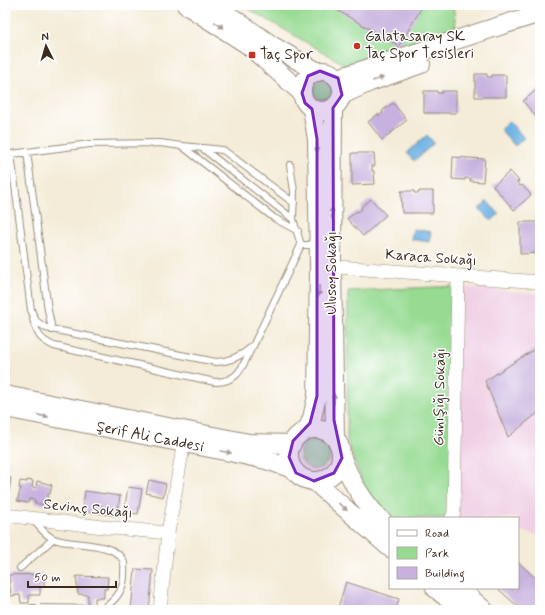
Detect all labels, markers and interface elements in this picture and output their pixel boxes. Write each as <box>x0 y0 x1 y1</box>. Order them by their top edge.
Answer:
one-way arrow <box>214 21 224 29</box>
north arrow <box>26 26 66 66</box>
place label: Galatasaray SK Taç Spor Tesisleri <box>365 27 474 64</box>
text: N <box>41 30 49 44</box>
marker: Galatasaray SK Taç Spor Tesisleri <box>352 41 362 51</box>
place label: Taç Spor <box>260 45 313 65</box>
marker: Taç Spor <box>247 50 257 60</box>
one-way arrow <box>372 76 384 82</box>
one-way arrow <box>314 141 320 154</box>
one-way arrow <box>329 206 335 219</box>
street label: Ulusoy Sokağı <box>322 231 342 315</box>
street label: Karaca Sokağı <box>385 245 477 271</box>
one-way arrow <box>316 285 322 298</box>
street label: Günışığı Sokağı <box>429 348 451 446</box>
one-way arrow <box>331 392 337 405</box>
one-way arrow <box>37 413 49 419</box>
street label: Şerif Ali Caddesi <box>94 417 206 457</box>
one-way arrow <box>220 449 232 455</box>
street label: Sevinç Sokağı <box>42 494 134 524</box>
one-way arrow <box>338 503 348 512</box>
legend <box>389 517 519 589</box>
text: Road <box>425 526 449 542</box>
text: Park <box>425 546 449 562</box>
scale bar <box>28 563 116 589</box>
text: Building <box>425 566 465 583</box>
text: 50 m <box>34 570 61 586</box>

